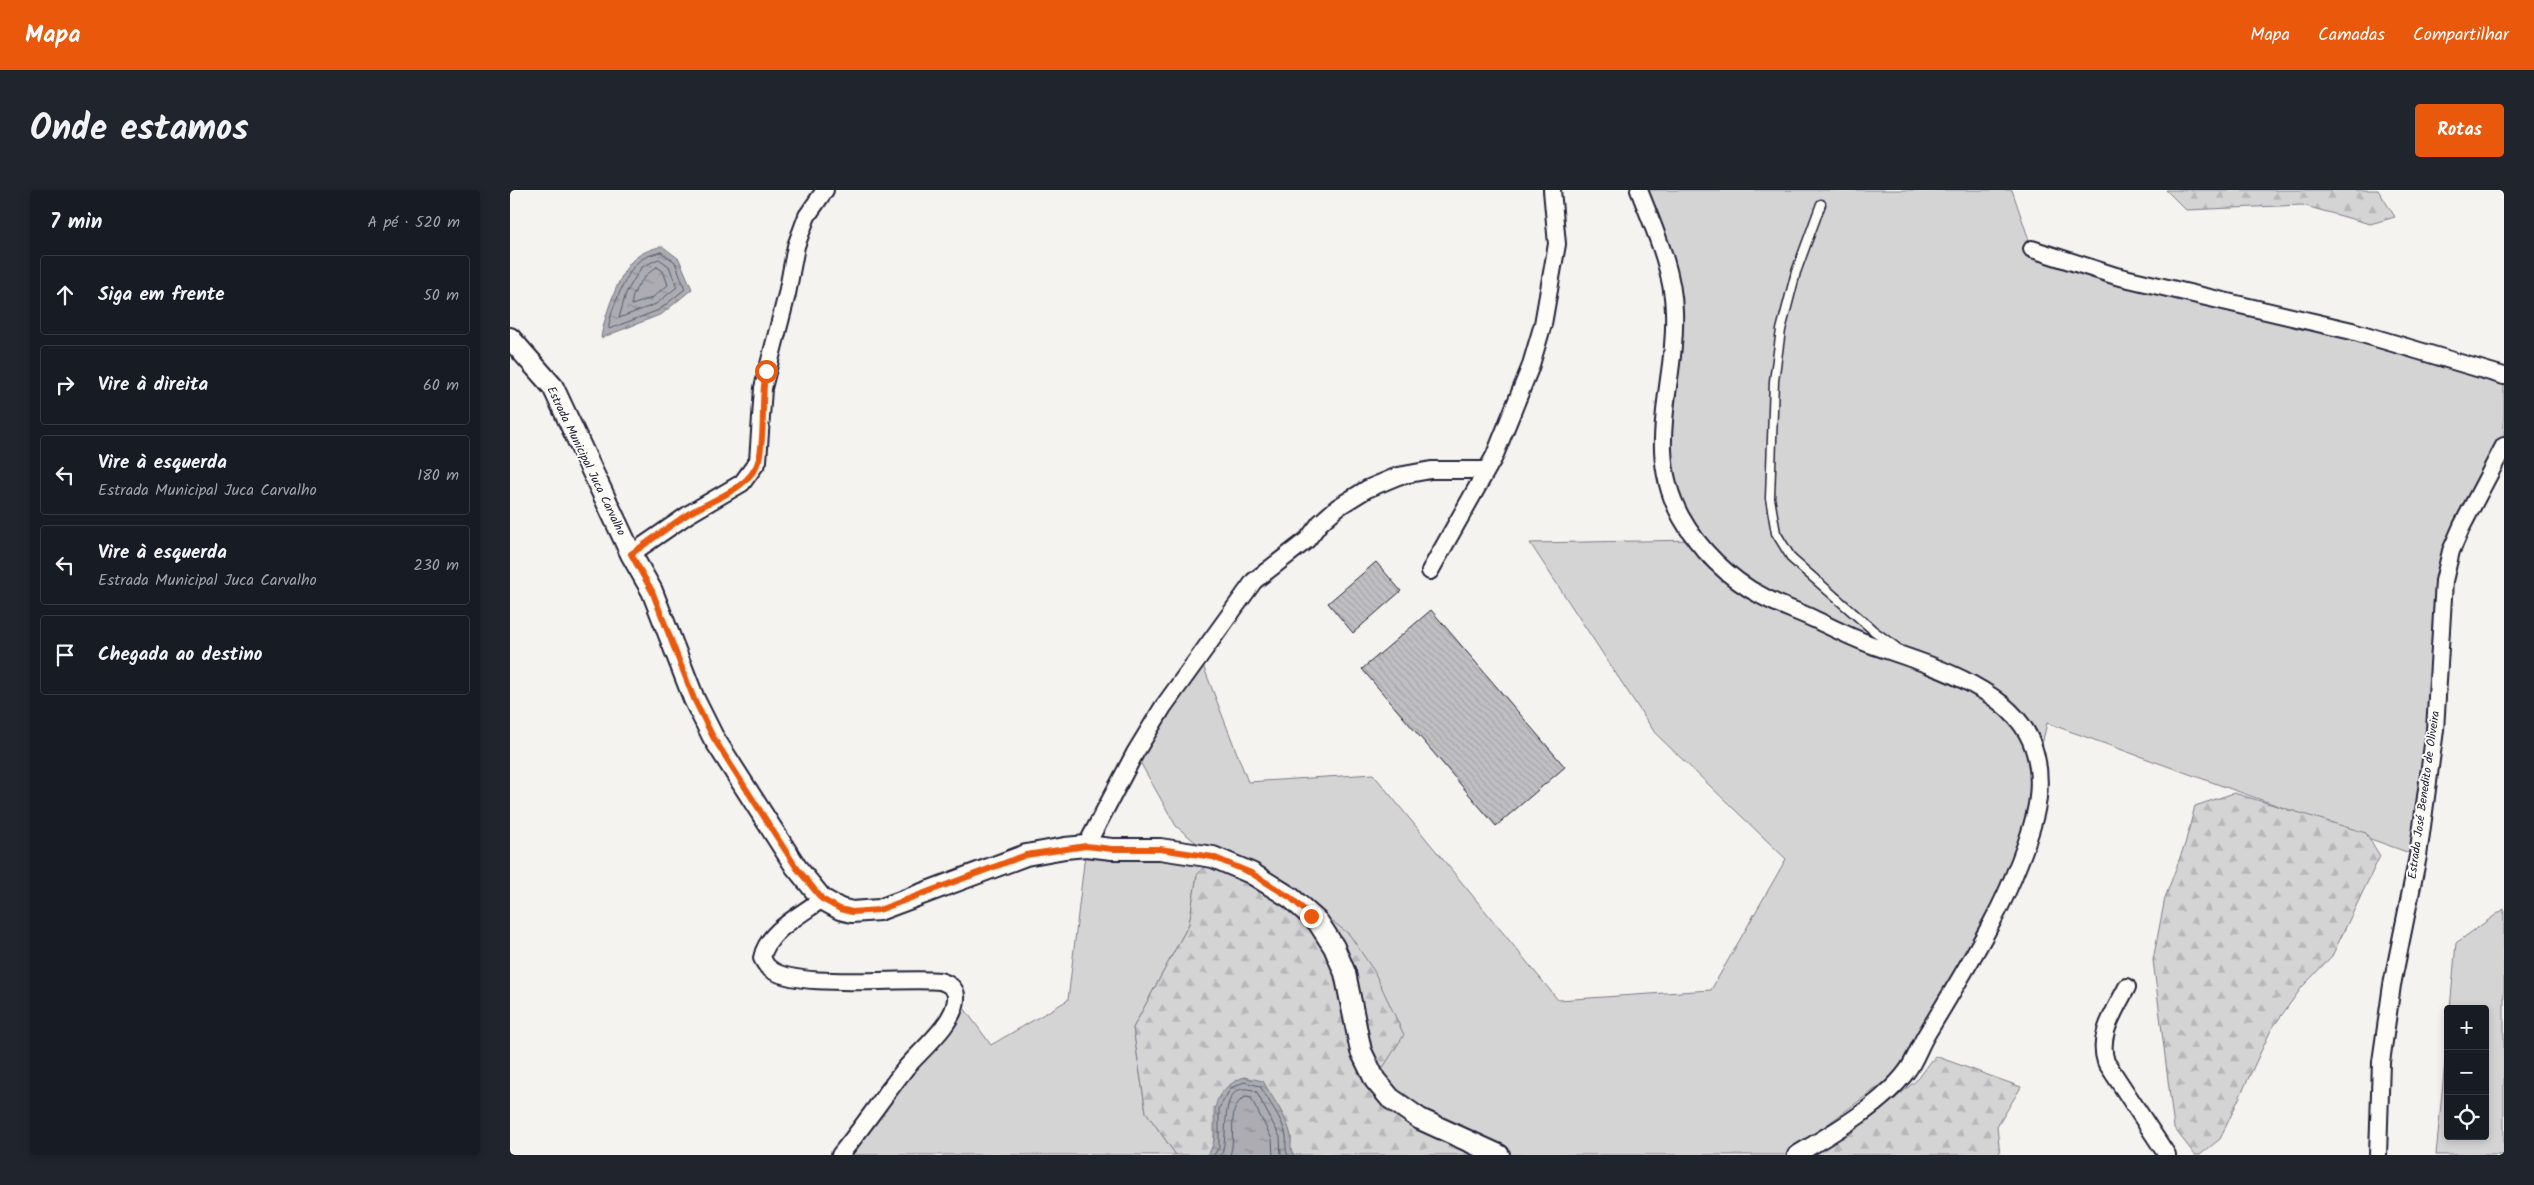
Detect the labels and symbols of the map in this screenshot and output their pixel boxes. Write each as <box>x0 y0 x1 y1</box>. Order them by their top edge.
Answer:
route start <box>755 360 778 383</box>
street label: Estrada Municipal Juca Carvalho <box>541 383 631 539</box>
street label: Estrada José Benedito de Oliveira <box>2403 709 2445 880</box>
route end <box>1300 905 1323 928</box>

